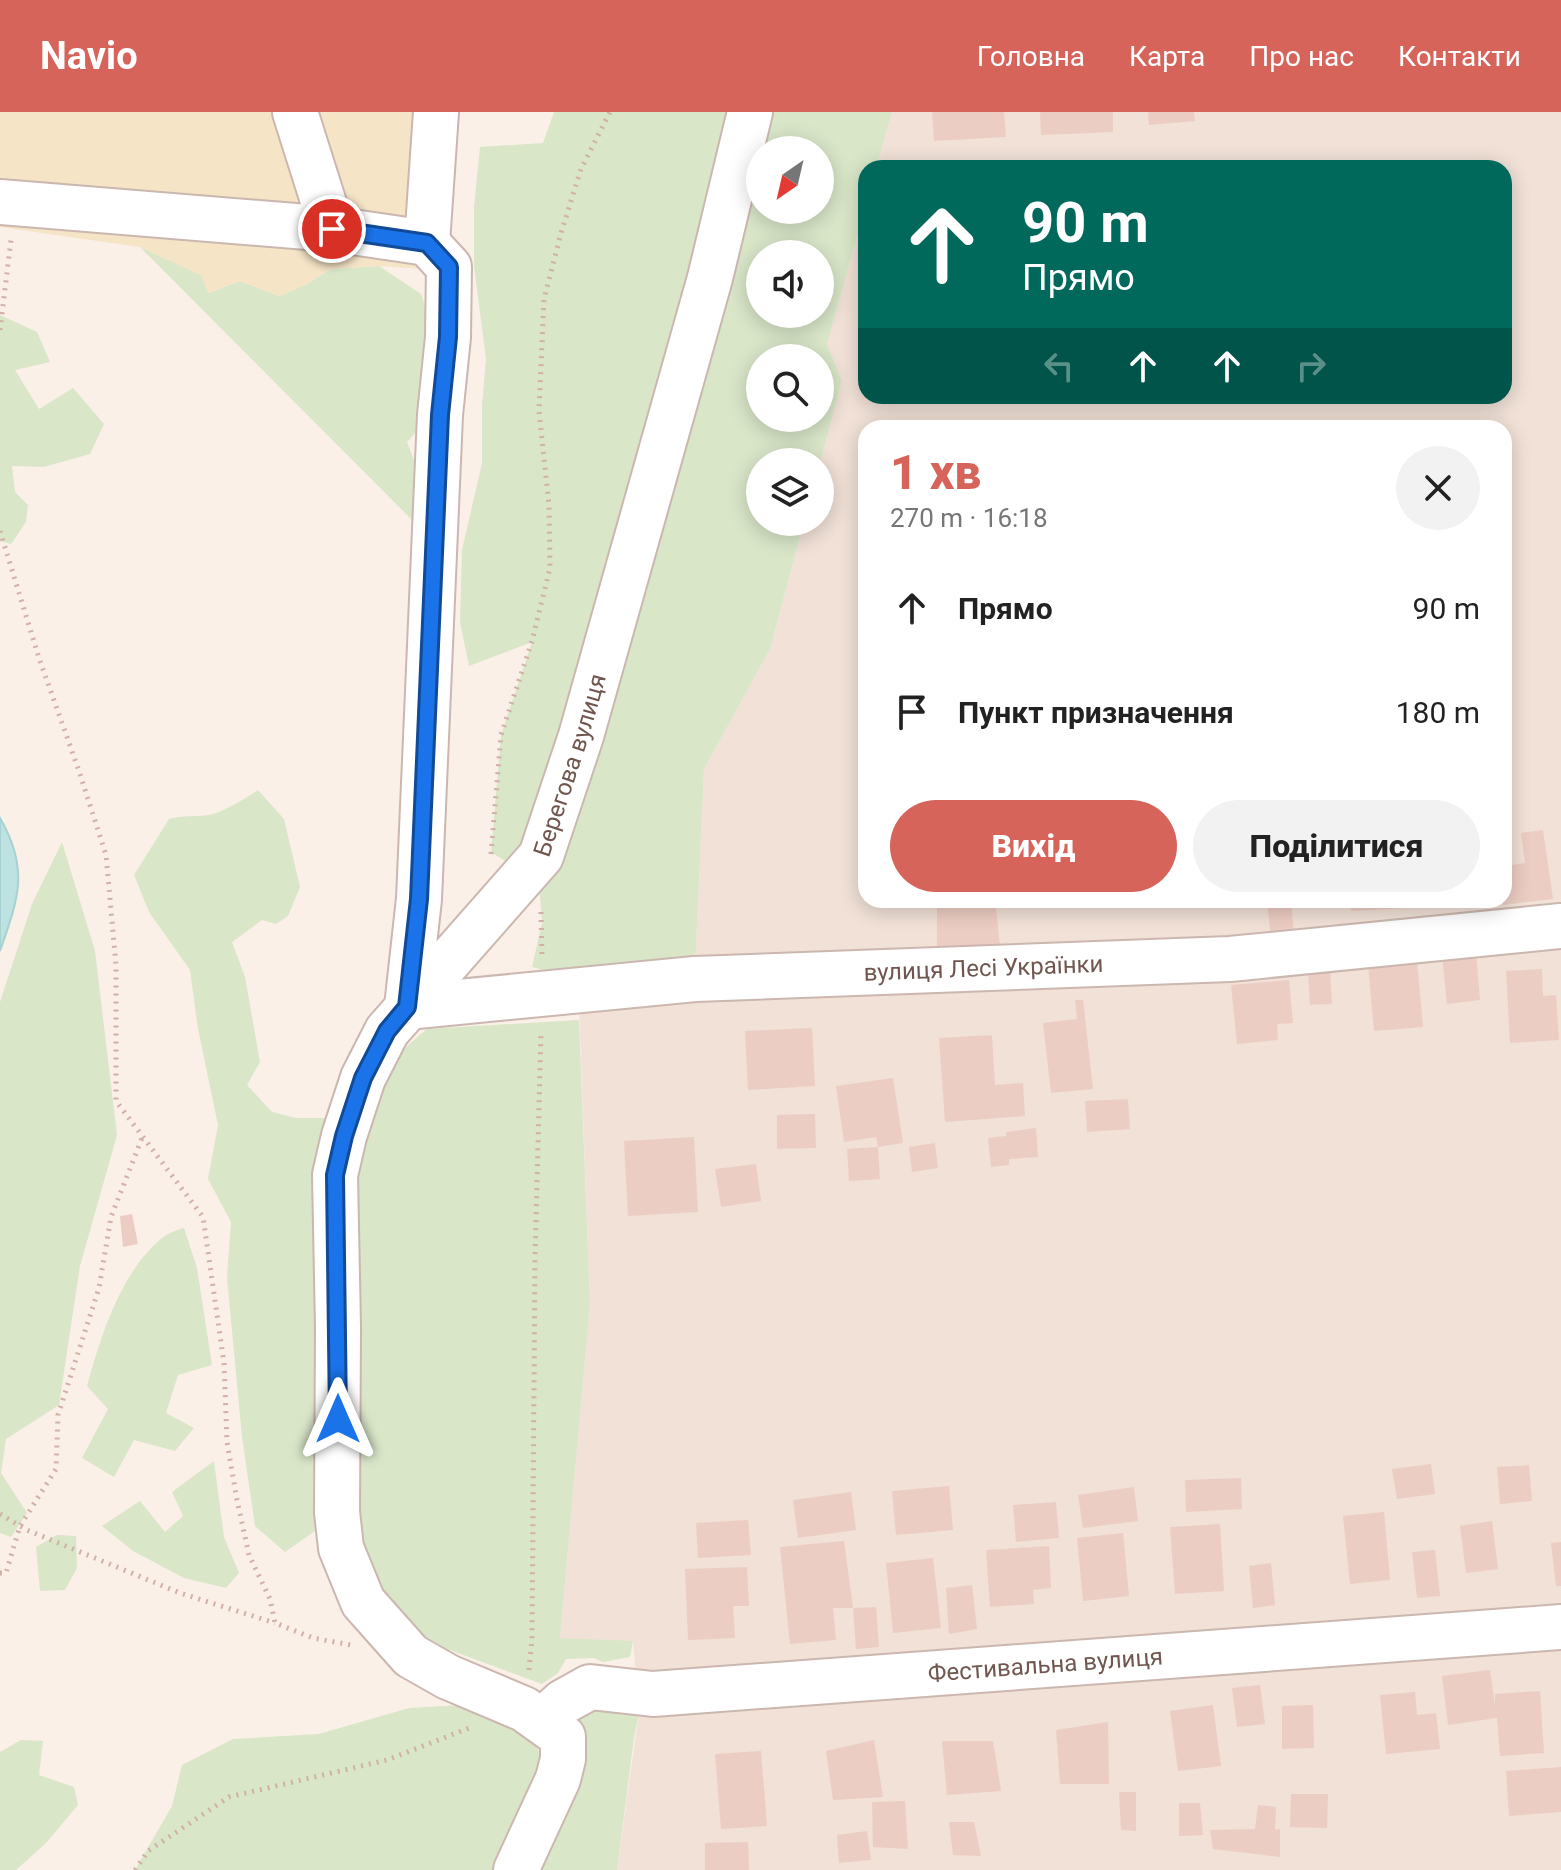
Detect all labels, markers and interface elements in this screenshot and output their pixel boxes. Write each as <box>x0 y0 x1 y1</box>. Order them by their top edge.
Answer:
text: Navio <box>40 34 138 78</box>
text: Головна <box>977 40 1085 73</box>
text: Карта <box>1129 40 1205 73</box>
text: Про нас <box>1249 40 1354 73</box>
text: Контакти <box>1398 40 1521 73</box>
north arrow <box>746 136 834 224</box>
map controls <box>746 136 834 536</box>
text: 90 m <box>1022 190 1149 256</box>
icon: ahead <box>890 192 994 296</box>
pin <box>298 195 366 263</box>
icon: arrive <box>310 207 354 251</box>
button: sound <box>746 240 834 328</box>
text: Прямо <box>1022 257 1135 299</box>
button: search <box>746 344 834 432</box>
icon: left <box>1037 344 1081 388</box>
icon: ahead <box>1121 344 1165 388</box>
icon: ahead <box>1205 344 1249 388</box>
icon: right <box>1289 344 1333 388</box>
text: 1 хв <box>890 444 981 501</box>
button: close <box>1396 446 1480 530</box>
button: layers <box>746 448 834 536</box>
text: 270 m · 16:18 <box>890 503 1048 533</box>
icon: ahead <box>890 586 934 630</box>
text: Прямо <box>958 591 1053 626</box>
text: 90 m <box>1413 591 1480 626</box>
street label: Берегова вулиця <box>528 671 612 860</box>
icon: arrive <box>890 690 934 734</box>
text: Пункт призначення <box>958 695 1234 730</box>
text: 180 m <box>1396 695 1480 730</box>
button: Вихід <box>890 800 1177 892</box>
button: Поділитися <box>1193 800 1480 892</box>
street label: вулиця Лесі Українки <box>863 950 1104 987</box>
position arrow <box>296 1377 380 1461</box>
street label: Фестивальна вулиця <box>927 1642 1164 1688</box>

